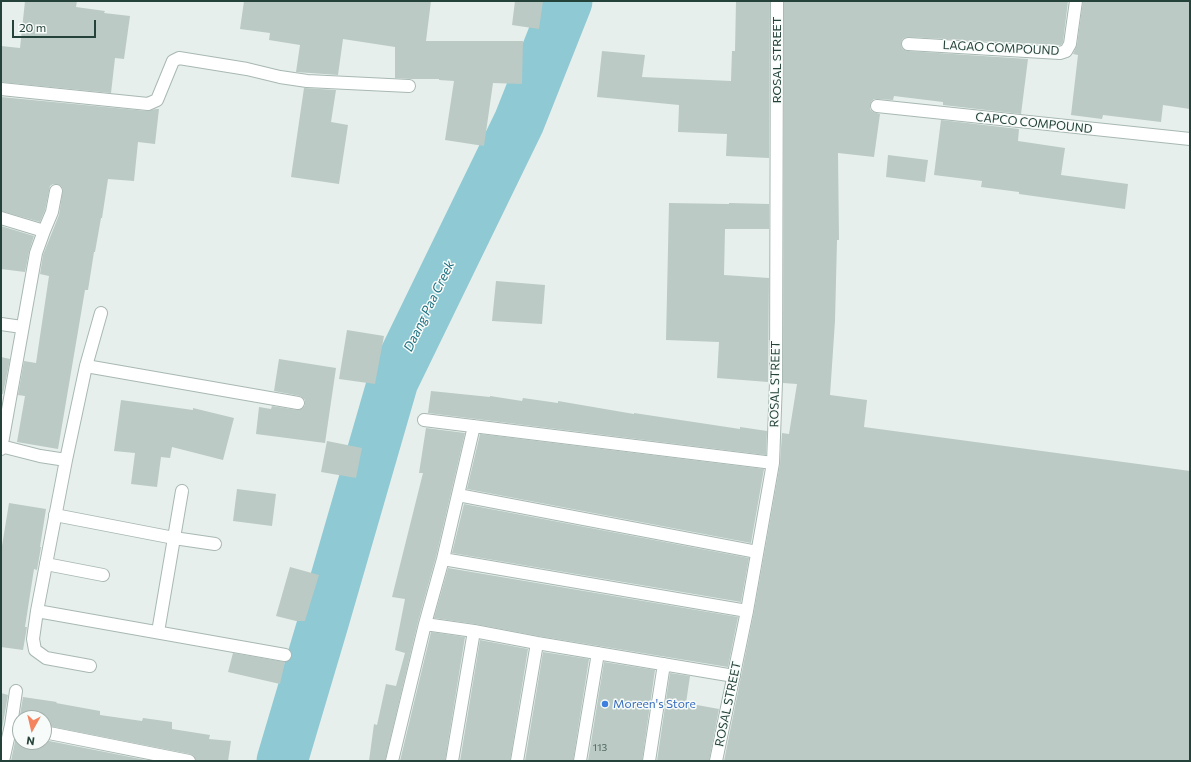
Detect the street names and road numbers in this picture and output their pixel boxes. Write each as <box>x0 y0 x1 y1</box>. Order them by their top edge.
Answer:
street label: ROSAL STREET <box>770 17 784 103</box>
street label: LAGAO COMPOUND <box>942 38 1060 58</box>
street label: CAPCO COMPOUND <box>975 110 1093 136</box>
street label: ROSAL STREET <box>767 341 783 427</box>
street label: ROSAL STREET <box>712 660 744 748</box>

